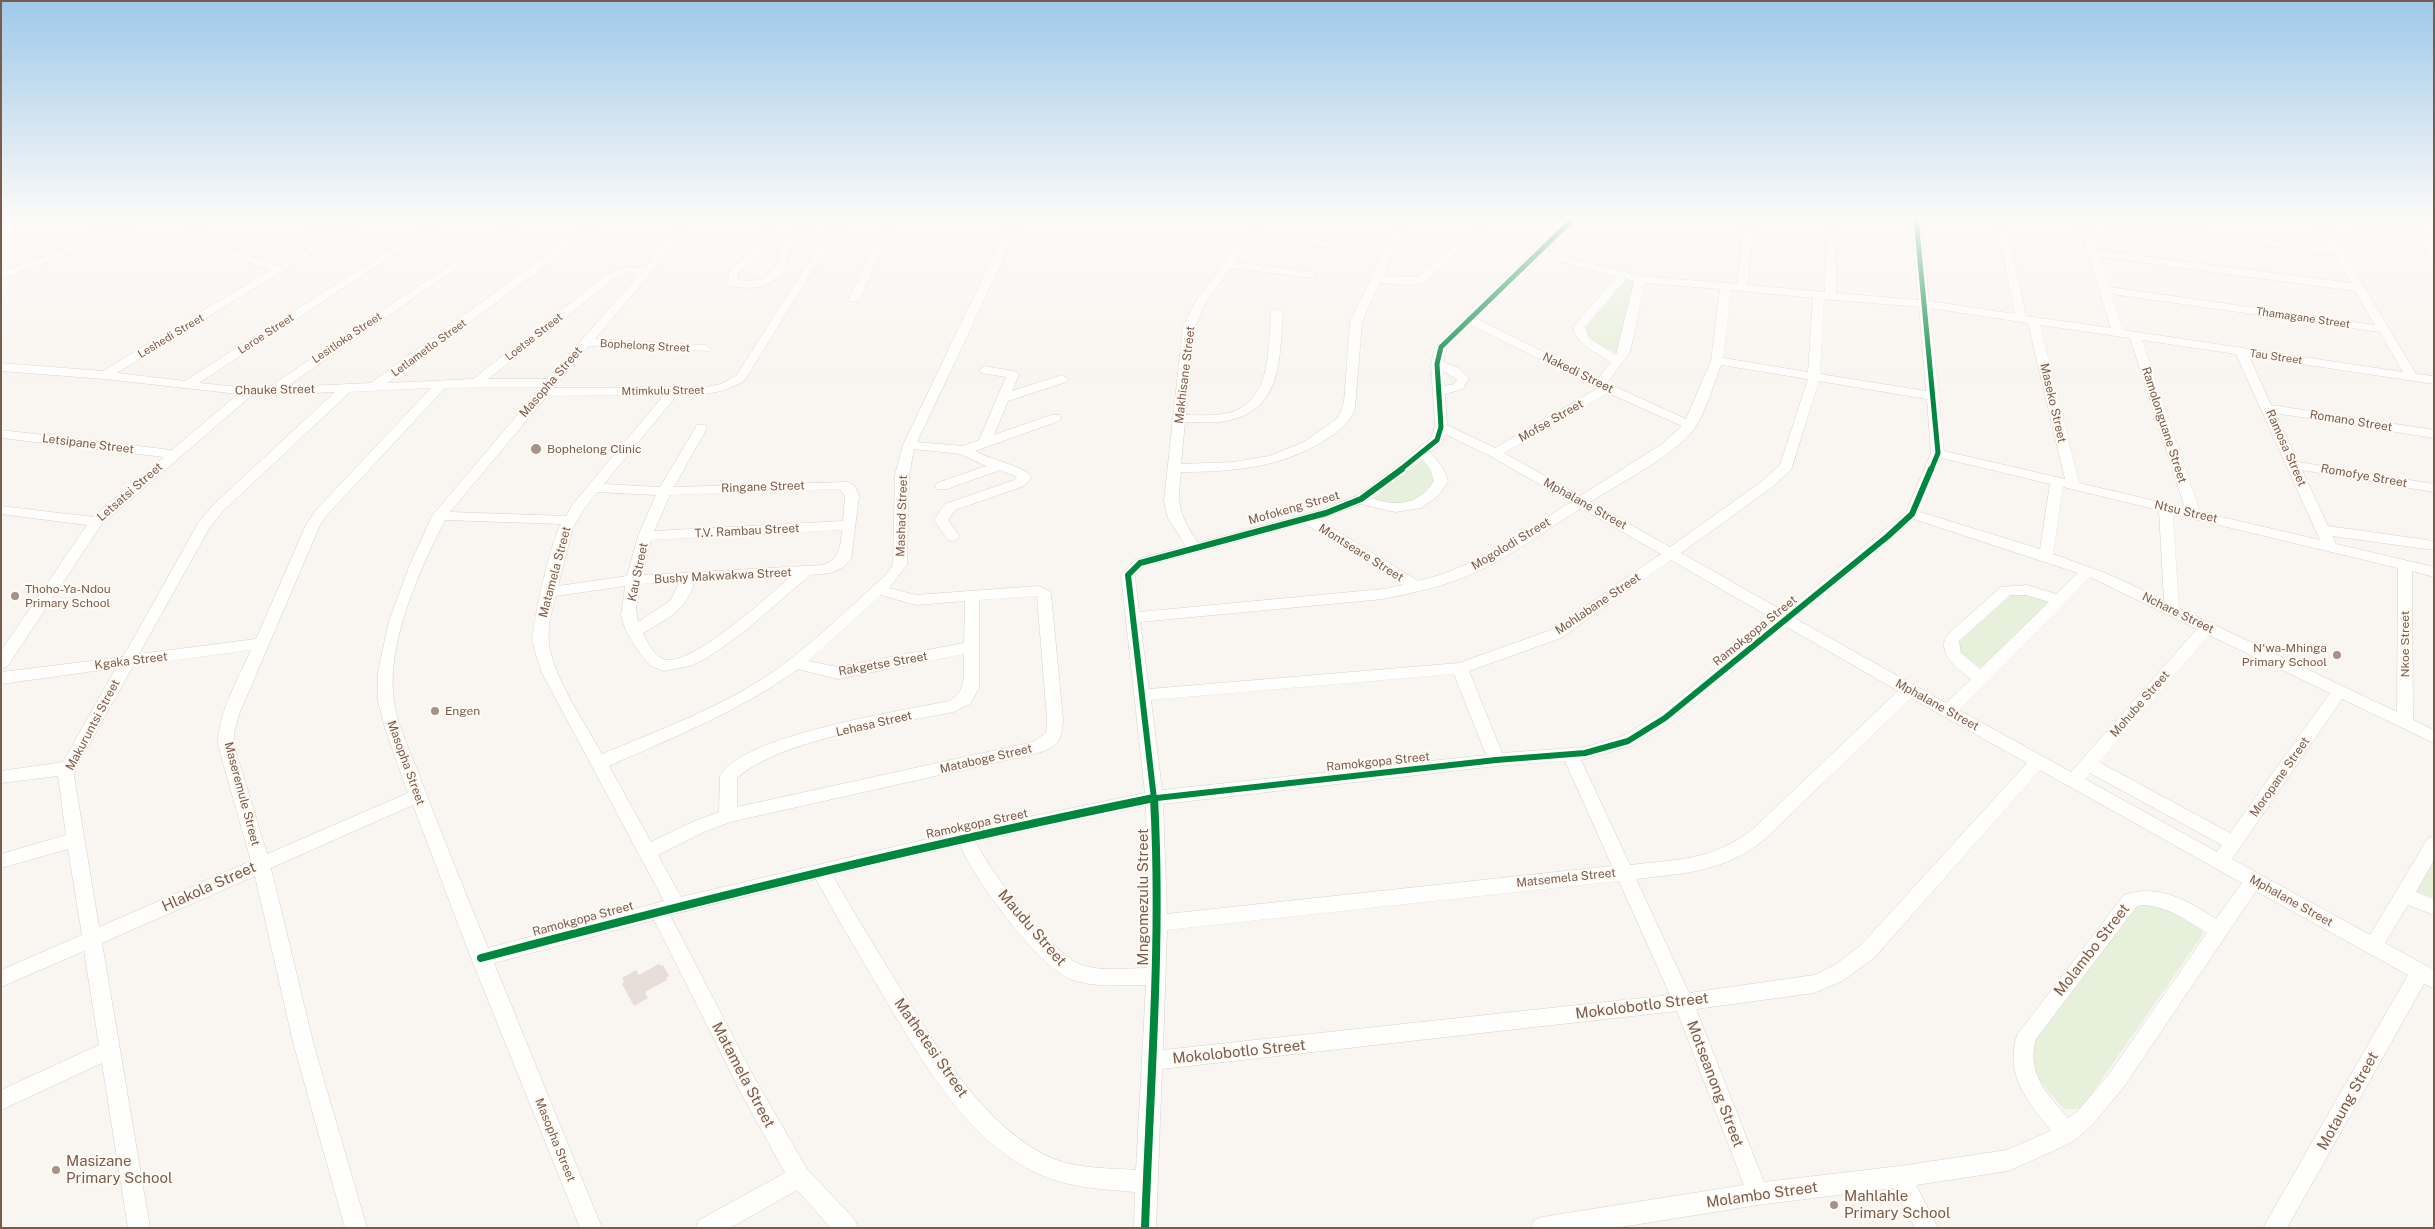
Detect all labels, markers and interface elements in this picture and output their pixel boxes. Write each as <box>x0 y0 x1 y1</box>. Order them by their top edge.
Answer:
street label: Thamagane Street <box>2255 305 2351 331</box>
street label: Lesitloka Street <box>310 310 384 366</box>
street label: Loetse Street <box>503 310 565 364</box>
street label: Leshedi Street <box>136 311 206 361</box>
street label: Leroe Street <box>236 311 296 357</box>
street label: Letlametlo Street <box>389 316 469 380</box>
street label: Makhisane Street <box>1172 325 1198 425</box>
street label: Bophelong Street <box>600 337 690 355</box>
street label: Masopha Street <box>516 344 586 420</box>
street label: Tau Street <box>2249 347 2303 367</box>
street label: Nakedi Street <box>1540 350 1616 396</box>
street label: Maseko Street <box>2037 362 2069 444</box>
street label: Ramolonguane Street <box>2138 365 2190 485</box>
street label: Chauke Street <box>235 382 315 398</box>
street label: Mtimkulu Street <box>621 384 705 398</box>
street label: Mofse Street <box>1516 397 1586 445</box>
street label: Ramosa Street <box>2263 407 2309 489</box>
street label: Romano Street <box>2309 407 2393 435</box>
street label: Letsipane Street <box>41 431 135 457</box>
marker: Bophelong Clinic <box>529 442 543 456</box>
place label: Bophelong Clinic <box>547 442 641 456</box>
street label: Letsatsi Street <box>94 460 166 524</box>
street label: Romofye Street <box>2320 461 2408 491</box>
street label: Mashad Street <box>893 475 911 557</box>
street label: Mphalane Street <box>1541 475 1629 533</box>
street label: Ringane Street <box>721 478 805 496</box>
street label: Mofokeng Street <box>1247 488 1341 528</box>
street label: Ntsu Street <box>2153 498 2219 526</box>
street label: Mogolodi Street <box>1469 515 1553 573</box>
street label: T.V. Rambau Street <box>694 521 800 541</box>
street label: Montseare Street <box>1316 521 1406 585</box>
street label: Matamela Street <box>536 525 574 619</box>
street label: Kau Street <box>625 541 651 603</box>
street label: Bushy Makwakwa Street <box>654 565 792 587</box>
street label: Mohlabane Street <box>1553 570 1643 638</box>
place label: Thoho-Ya-Ndou Primary School <box>25 582 111 610</box>
street label: Nchare Street <box>2140 589 2216 637</box>
marker: Thoho-Ya-Ndou Primary School <box>9 590 21 602</box>
street label: Ramokgopa Street <box>1710 593 1800 669</box>
street label: Nkoe Street <box>2398 610 2412 678</box>
place label: N'wa-Mhinga Primary School <box>2242 641 2327 669</box>
street label: Kgaka Street <box>94 649 168 673</box>
street label: Rakgetse Street <box>837 649 929 679</box>
marker: N'wa-Mhinga Primary School <box>2331 649 2343 661</box>
street label: Mohube Street <box>2107 668 2173 740</box>
street label: Mphalane Street <box>1893 676 1981 734</box>
street label: Makuruntsi Street <box>63 677 123 773</box>
place label: Engen <box>445 704 480 718</box>
marker: Engen <box>429 705 441 717</box>
street label: Lehasa Street <box>835 708 913 740</box>
street label: Masopha Street <box>384 719 428 807</box>
street label: Moropane Street <box>2247 734 2313 820</box>
street label: Maseremule Street <box>221 740 263 848</box>
street label: Mataboge Street <box>939 741 1033 777</box>
street label: Ramokgopa Street <box>1326 749 1430 775</box>
street label: Ramokgopa Street <box>925 806 1029 842</box>
street label: Mngomezulu Street <box>1134 828 1152 966</box>
street label: Hlakola Street <box>159 858 259 916</box>
street label: Matsemela Street <box>1516 866 1616 890</box>
street label: Mphalane Street <box>2247 872 2335 930</box>
street label: Maudu Street <box>994 886 1070 970</box>
street label: Ramokgopa Street <box>531 899 635 939</box>
street label: Molambo Street <box>2050 900 2134 1000</box>
street label: Mokolobotlo Street <box>1574 989 1710 1023</box>
street label: Mathetesi Street <box>890 995 972 1101</box>
street label: Motseanong Street <box>1683 1018 1747 1150</box>
street label: Matamela Street <box>708 1019 778 1131</box>
street label: Mokolobotlo Street <box>1171 1036 1307 1068</box>
street label: Motaung Street <box>2314 1049 2382 1153</box>
street label: Masopha Street <box>532 1096 578 1184</box>
place label: Masizane Primary School <box>66 1152 172 1187</box>
marker: Masizane Primary School <box>50 1164 62 1176</box>
street label: Molambo Street <box>1705 1178 1819 1212</box>
place label: Mahlahle Primary School <box>1844 1187 1950 1222</box>
marker: Mahlahle Primary School <box>1828 1199 1840 1211</box>

